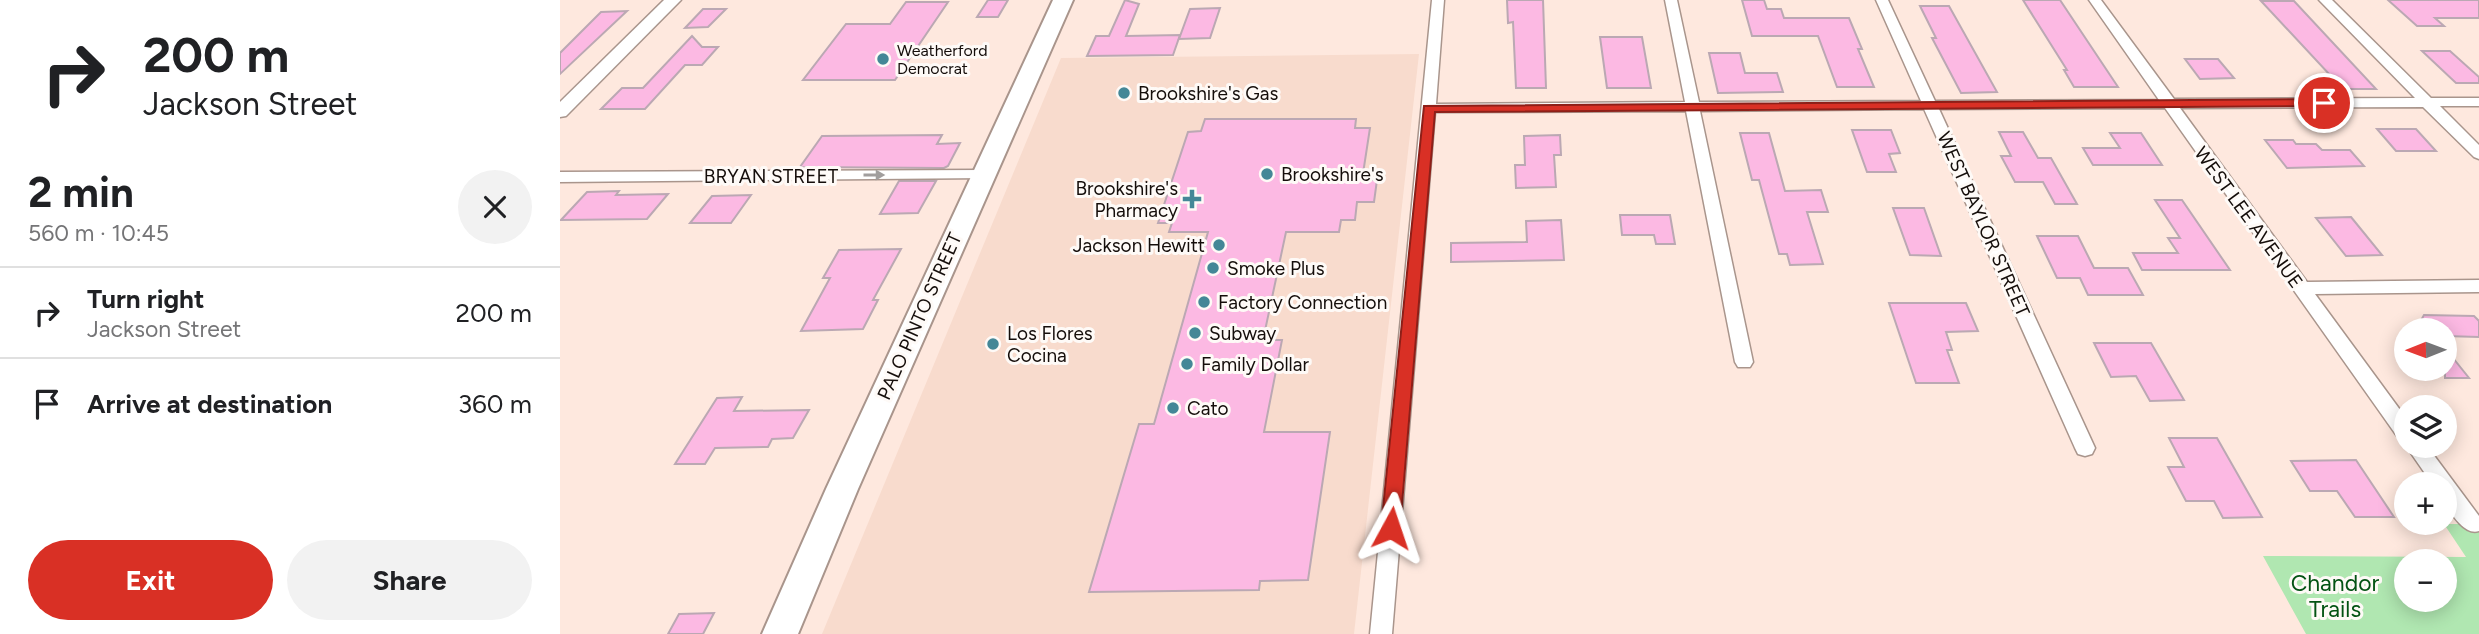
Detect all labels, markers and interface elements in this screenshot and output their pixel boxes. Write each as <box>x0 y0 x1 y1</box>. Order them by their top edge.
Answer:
text: 200 m <box>143 25 289 84</box>
icon: right <box>28 28 119 119</box>
place label: Weatherford Democrat <box>897 41 988 78</box>
marker: Weatherford Democrat <box>875 51 891 67</box>
pin <box>2294 73 2354 133</box>
place label: Brookshire's Gas <box>1138 82 1278 105</box>
icon: arrive <box>2305 84 2343 122</box>
text: Jackson Street <box>143 85 357 123</box>
marker: Brookshire's Gas <box>1116 85 1132 101</box>
street label: WEST BAYLOR STREET <box>1932 128 2035 321</box>
street label: WEST LEE AVENUE <box>2190 142 2308 293</box>
place label: Brookshire's <box>1281 163 1384 186</box>
street label: BRYAN STREET <box>704 165 839 188</box>
marker: Brookshire's <box>1259 166 1275 182</box>
text: 2 min <box>28 167 134 218</box>
button: close <box>458 170 532 244</box>
one-way arrow <box>863 170 885 181</box>
place label: Brookshire's Pharmacy <box>1075 177 1178 222</box>
marker: Brookshire's Pharmacy <box>1184 191 1200 207</box>
text: 560 m · 10:45 <box>28 219 169 247</box>
street label: PALO PINTO STREET <box>872 229 967 403</box>
place label: Jackson Hewitt <box>1073 234 1205 257</box>
marker: Jackson Hewitt <box>1211 237 1227 253</box>
place label: Smoke Plus <box>1227 257 1325 280</box>
marker: Smoke Plus <box>1205 260 1221 276</box>
text: Turn right <box>87 283 204 315</box>
place label: Factory Connection <box>1218 291 1387 314</box>
icon: right <box>28 294 66 332</box>
marker: Factory Connection <box>1196 294 1212 310</box>
text: 200 m <box>456 297 532 329</box>
text: Jackson Street <box>87 315 241 343</box>
north arrow <box>2394 318 2457 382</box>
map controls <box>2394 318 2457 612</box>
place label: Los Flores Cocina <box>1007 322 1093 367</box>
place label: Subway <box>1209 322 1276 345</box>
marker: Subway <box>1187 325 1203 341</box>
marker: Los Flores Cocina <box>985 336 1001 352</box>
place label: Family Dollar <box>1201 353 1309 376</box>
marker: Family Dollar <box>1179 356 1195 372</box>
icon: arrive <box>28 385 66 423</box>
text: Arrive at destination <box>87 388 332 420</box>
text: 360 m <box>458 388 532 420</box>
button: layers <box>2394 395 2457 458</box>
place label: Cato <box>1187 397 1229 420</box>
marker: Cato <box>1165 400 1181 416</box>
button: + <box>2394 472 2457 535</box>
position arrow <box>1354 491 1428 565</box>
button: Exit <box>28 540 273 620</box>
button: Share <box>287 540 532 620</box>
button: − <box>2394 549 2457 612</box>
park label: Chandor Trails <box>2291 569 2380 623</box>

